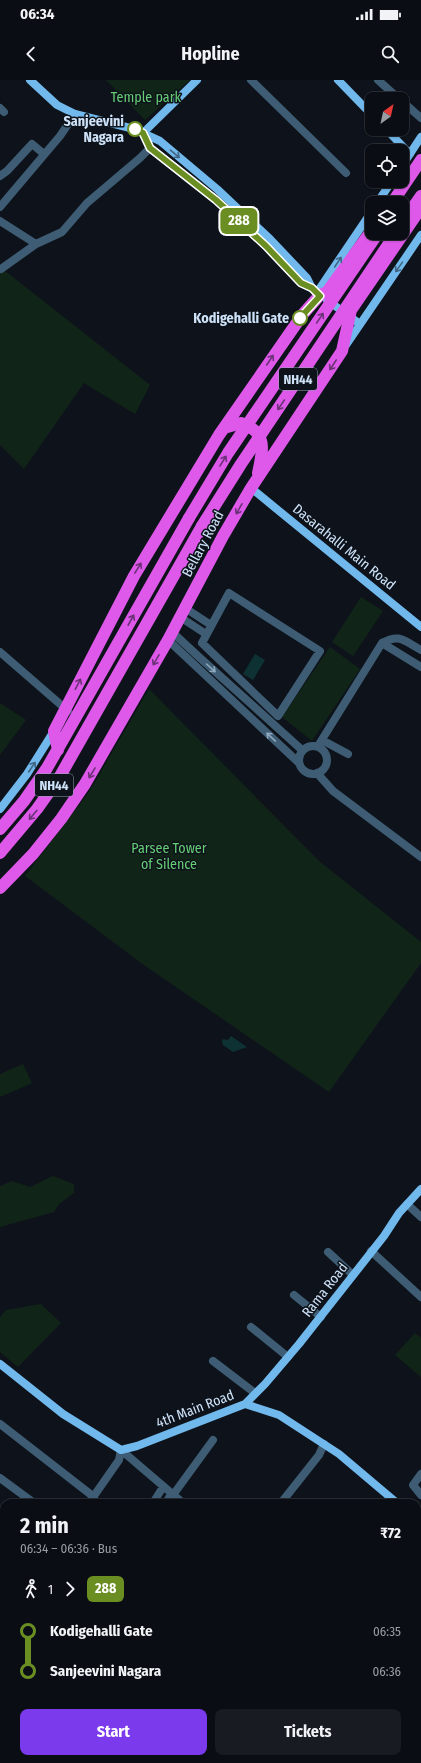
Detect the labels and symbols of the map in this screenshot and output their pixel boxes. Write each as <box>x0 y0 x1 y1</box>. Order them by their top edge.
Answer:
park label: Temple park <box>111 89 182 106</box>
north arrow <box>365 92 409 136</box>
place label: Sanjeevini Nagara <box>64 113 124 146</box>
marker: Sanjeevini Nagara <box>127 121 143 137</box>
one-way arrow <box>170 149 180 158</box>
line badge: 288 <box>216 208 262 234</box>
one-way arrow <box>334 257 342 268</box>
one-way arrow <box>395 262 403 273</box>
place label: Kodigehalli Gate <box>193 310 289 327</box>
marker: Kodigehalli Gate <box>292 310 308 326</box>
one-way arrow <box>316 313 324 324</box>
one-way arrow <box>266 355 274 366</box>
one-way arrow <box>329 359 337 370</box>
road number: NH44 <box>279 368 317 390</box>
one-way arrow <box>277 399 285 410</box>
one-way arrow <box>220 455 228 467</box>
street label: Dasarahalli Main Road <box>289 500 399 594</box>
one-way arrow <box>234 503 242 515</box>
street label: Bellary Road <box>179 508 227 580</box>
one-way arrow <box>134 563 142 574</box>
one-way arrow <box>127 614 135 626</box>
one-way arrow <box>152 654 160 666</box>
one-way arrow <box>205 664 216 673</box>
one-way arrow <box>75 678 83 690</box>
one-way arrow <box>266 732 276 741</box>
one-way arrow <box>28 761 36 772</box>
one-way arrow <box>87 767 95 779</box>
road number: NH44 <box>35 774 73 796</box>
one-way arrow <box>28 809 37 820</box>
park label: Parsee Tower of Silence <box>131 840 207 873</box>
street label: Rama Road <box>299 1259 351 1321</box>
street label: 4th Main Road <box>154 1386 236 1432</box>

